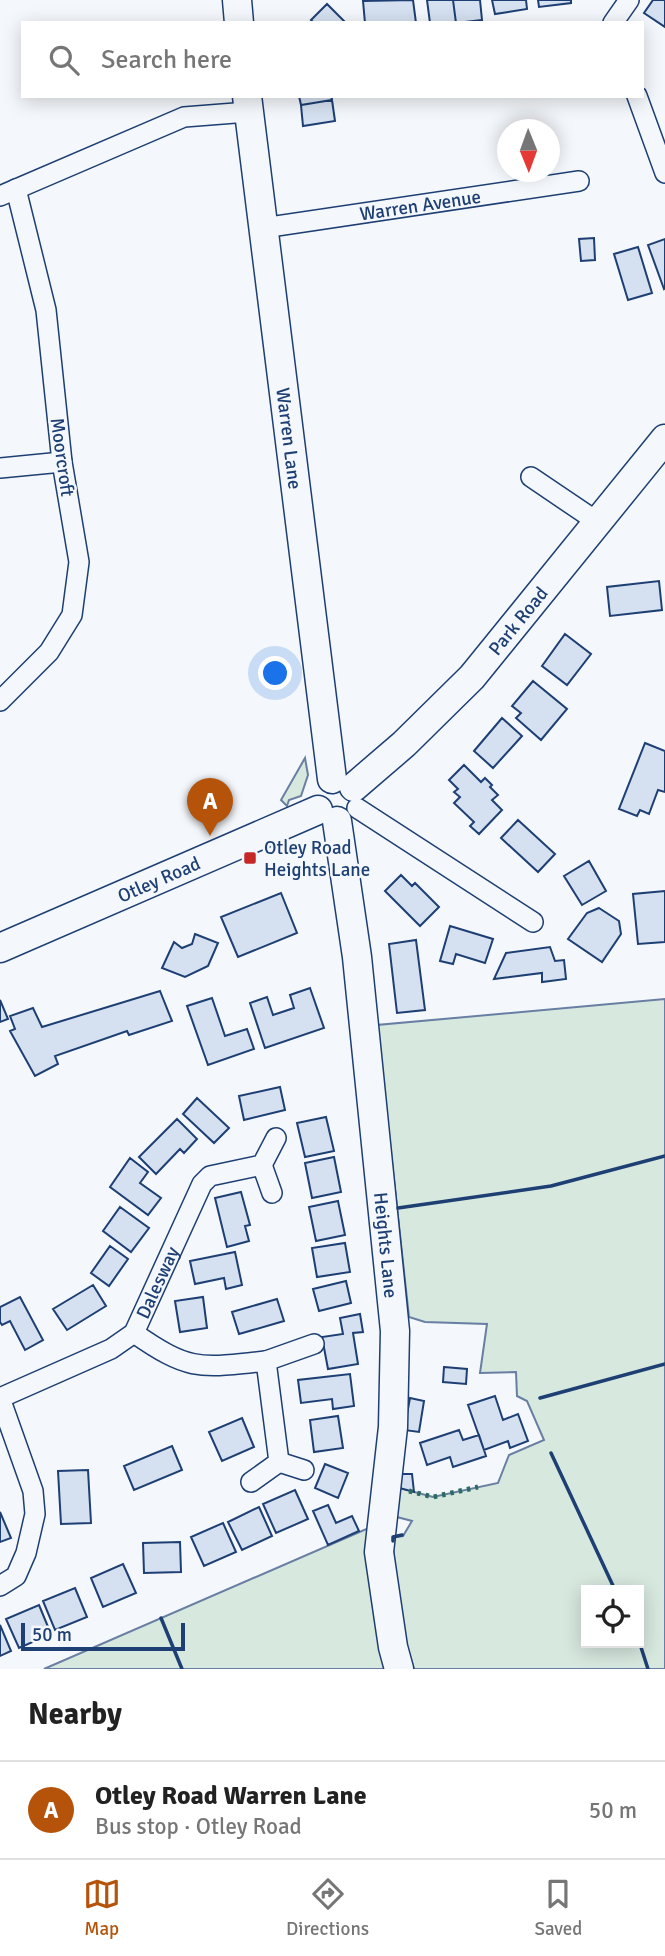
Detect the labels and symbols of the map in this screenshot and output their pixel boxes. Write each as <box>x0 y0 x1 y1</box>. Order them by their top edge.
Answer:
north arrow <box>497 119 560 182</box>
street label: Warren Avenue <box>358 185 483 226</box>
street label: Warren Lane <box>270 386 307 491</box>
street label: Moorcroft <box>45 416 79 498</box>
street label: Park Road <box>484 582 553 660</box>
your location <box>258 656 292 690</box>
pin: A <box>187 778 233 836</box>
place label: Otley Road Heights Lane <box>264 836 370 882</box>
marker: Otley Road Heights Lane <box>242 850 258 866</box>
street label: Otley Road <box>114 852 204 908</box>
street label: Heights Lane <box>368 1191 403 1299</box>
street label: Dalesway <box>131 1243 185 1323</box>
scale bar <box>21 1620 186 1652</box>

